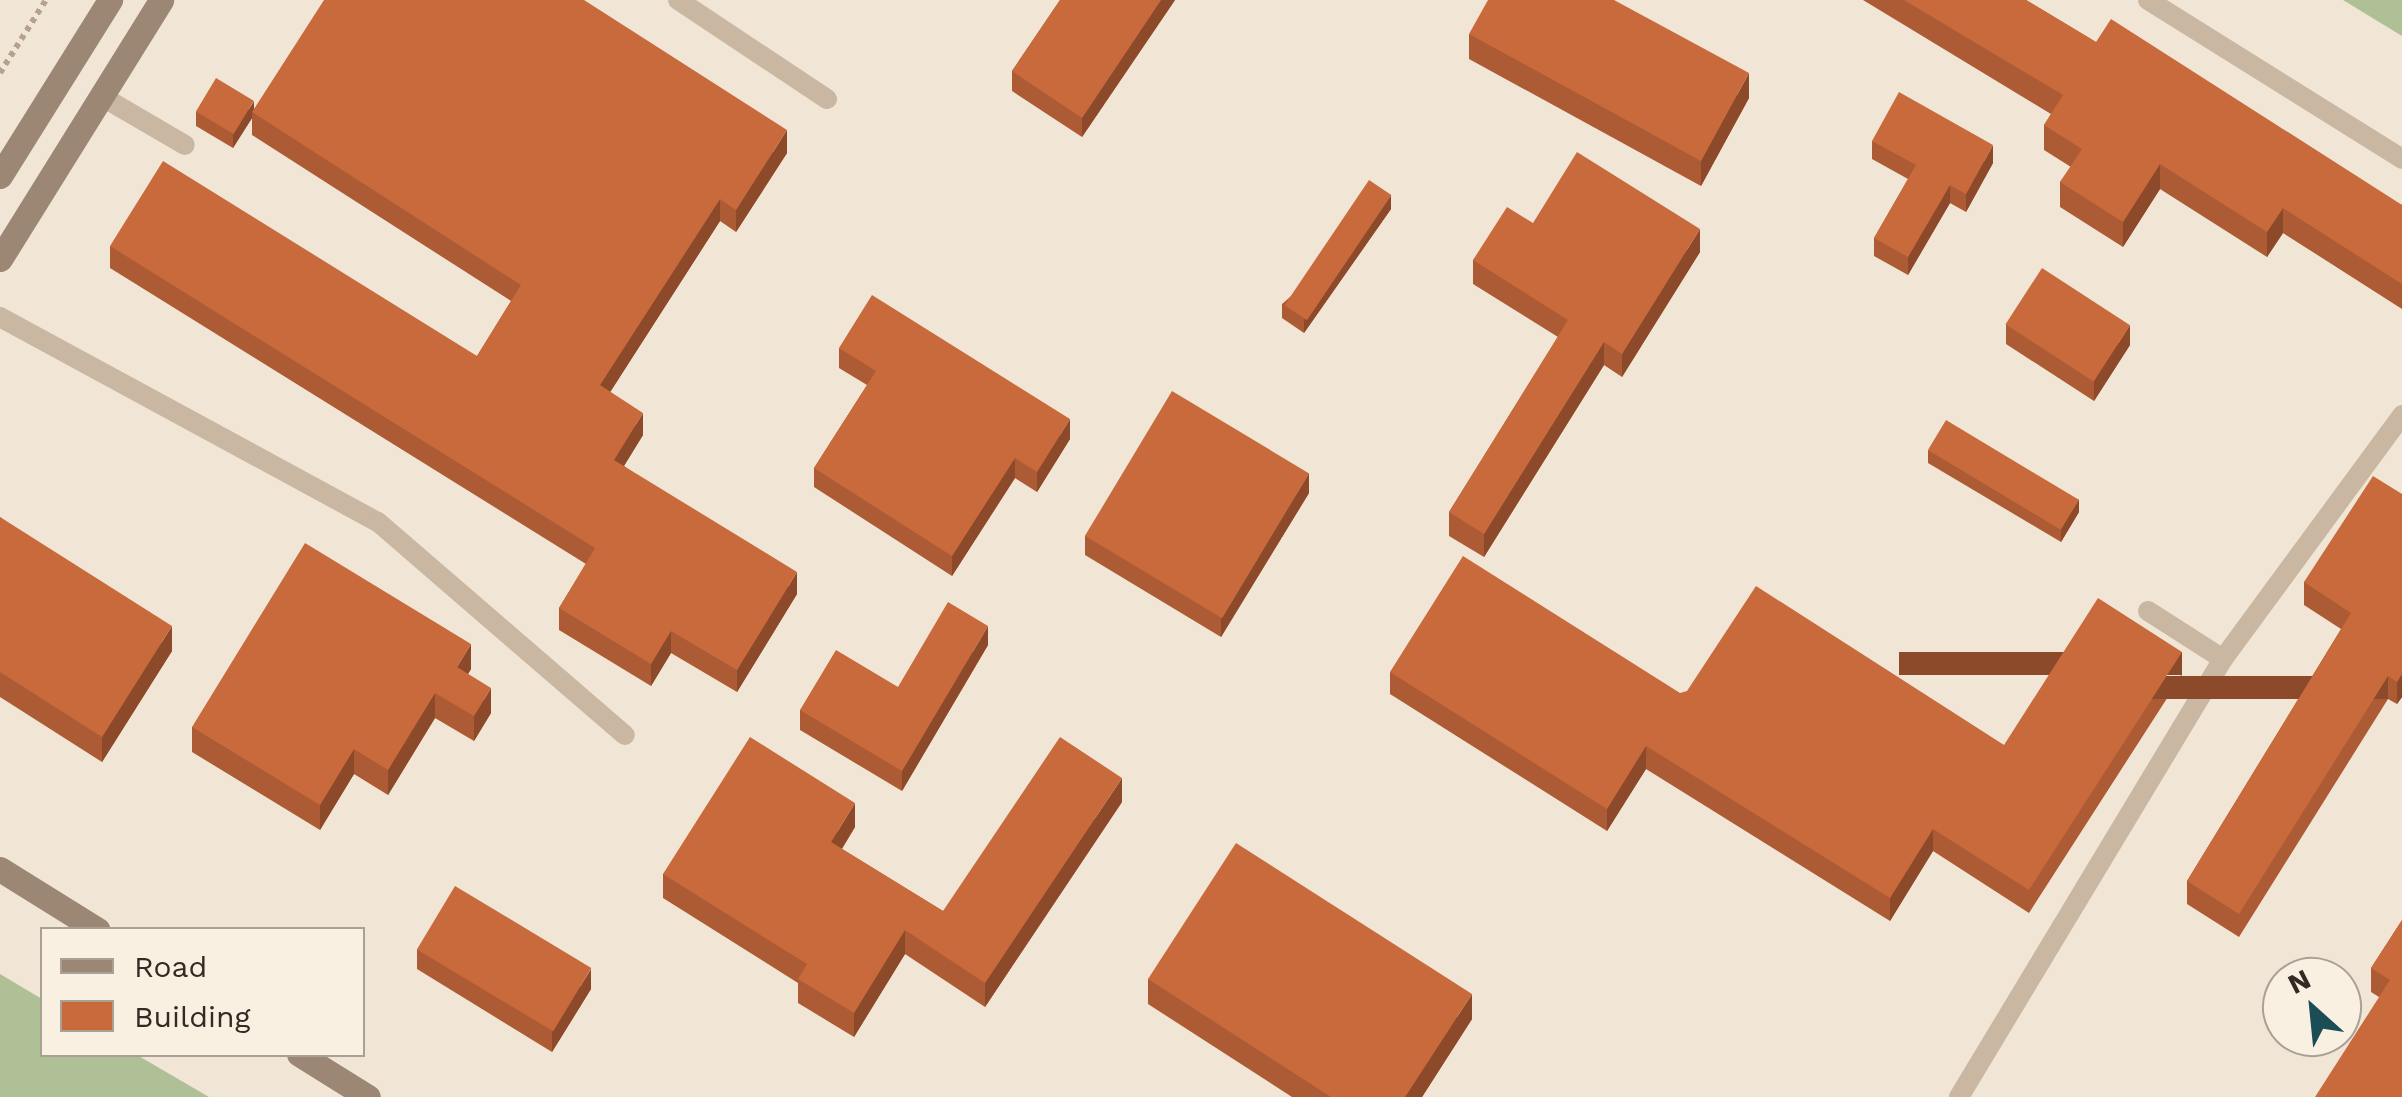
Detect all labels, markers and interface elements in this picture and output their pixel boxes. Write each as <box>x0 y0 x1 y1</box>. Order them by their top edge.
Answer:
legend <box>40 927 365 1057</box>
text: Road <box>134 949 207 984</box>
north arrow <box>2262 957 2362 1057</box>
text: N <box>2282 962 2316 1001</box>
text: Building <box>134 999 251 1034</box>

